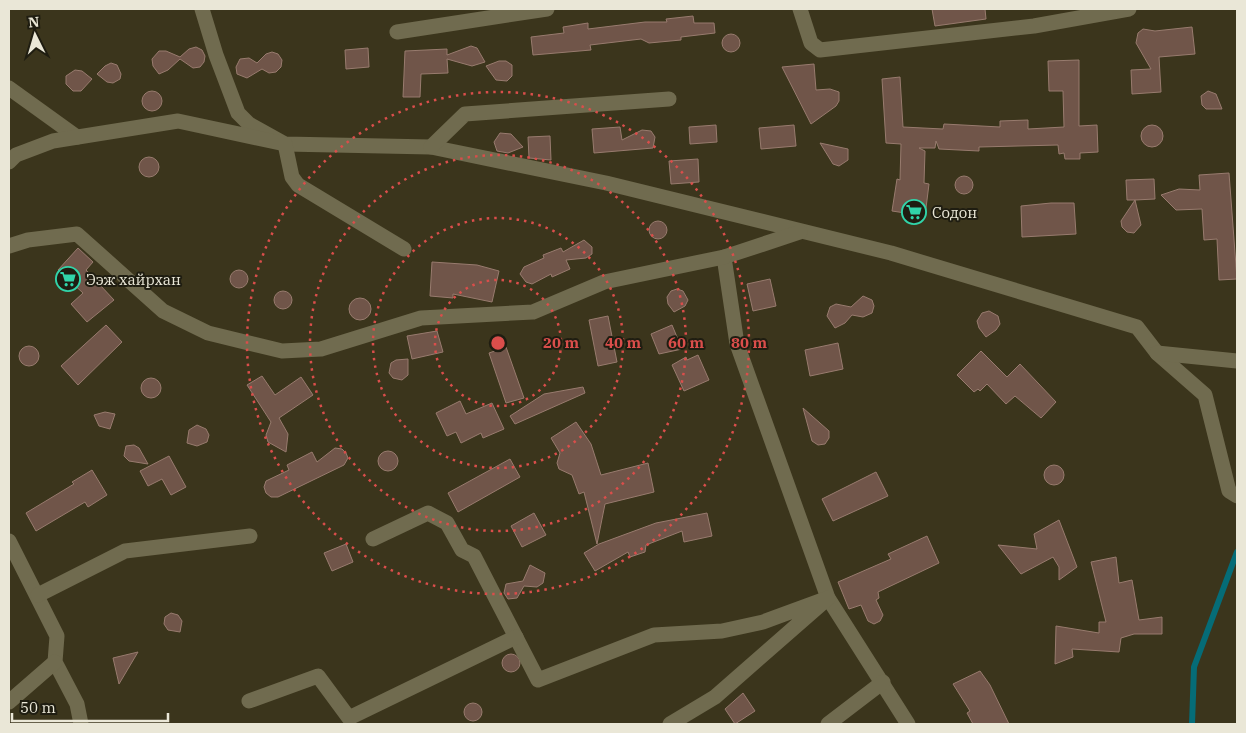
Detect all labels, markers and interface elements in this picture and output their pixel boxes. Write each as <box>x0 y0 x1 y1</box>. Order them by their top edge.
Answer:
north arrow <box>10 10 60 60</box>
text: N <box>28 13 40 31</box>
supermarket icon: Содон <box>901 199 927 225</box>
place label: Содон <box>932 203 977 222</box>
supermarket icon: Ээж хайрхан <box>55 266 81 292</box>
place label: Ээж хайрхан <box>86 270 181 289</box>
text: 20 m <box>543 333 579 352</box>
text: 40 m <box>605 333 641 352</box>
text: 60 m <box>668 333 704 352</box>
text: 80 m <box>731 333 767 352</box>
centre of rings <box>489 334 507 352</box>
scale bar <box>12 690 169 722</box>
text: 50 m <box>20 698 56 717</box>

